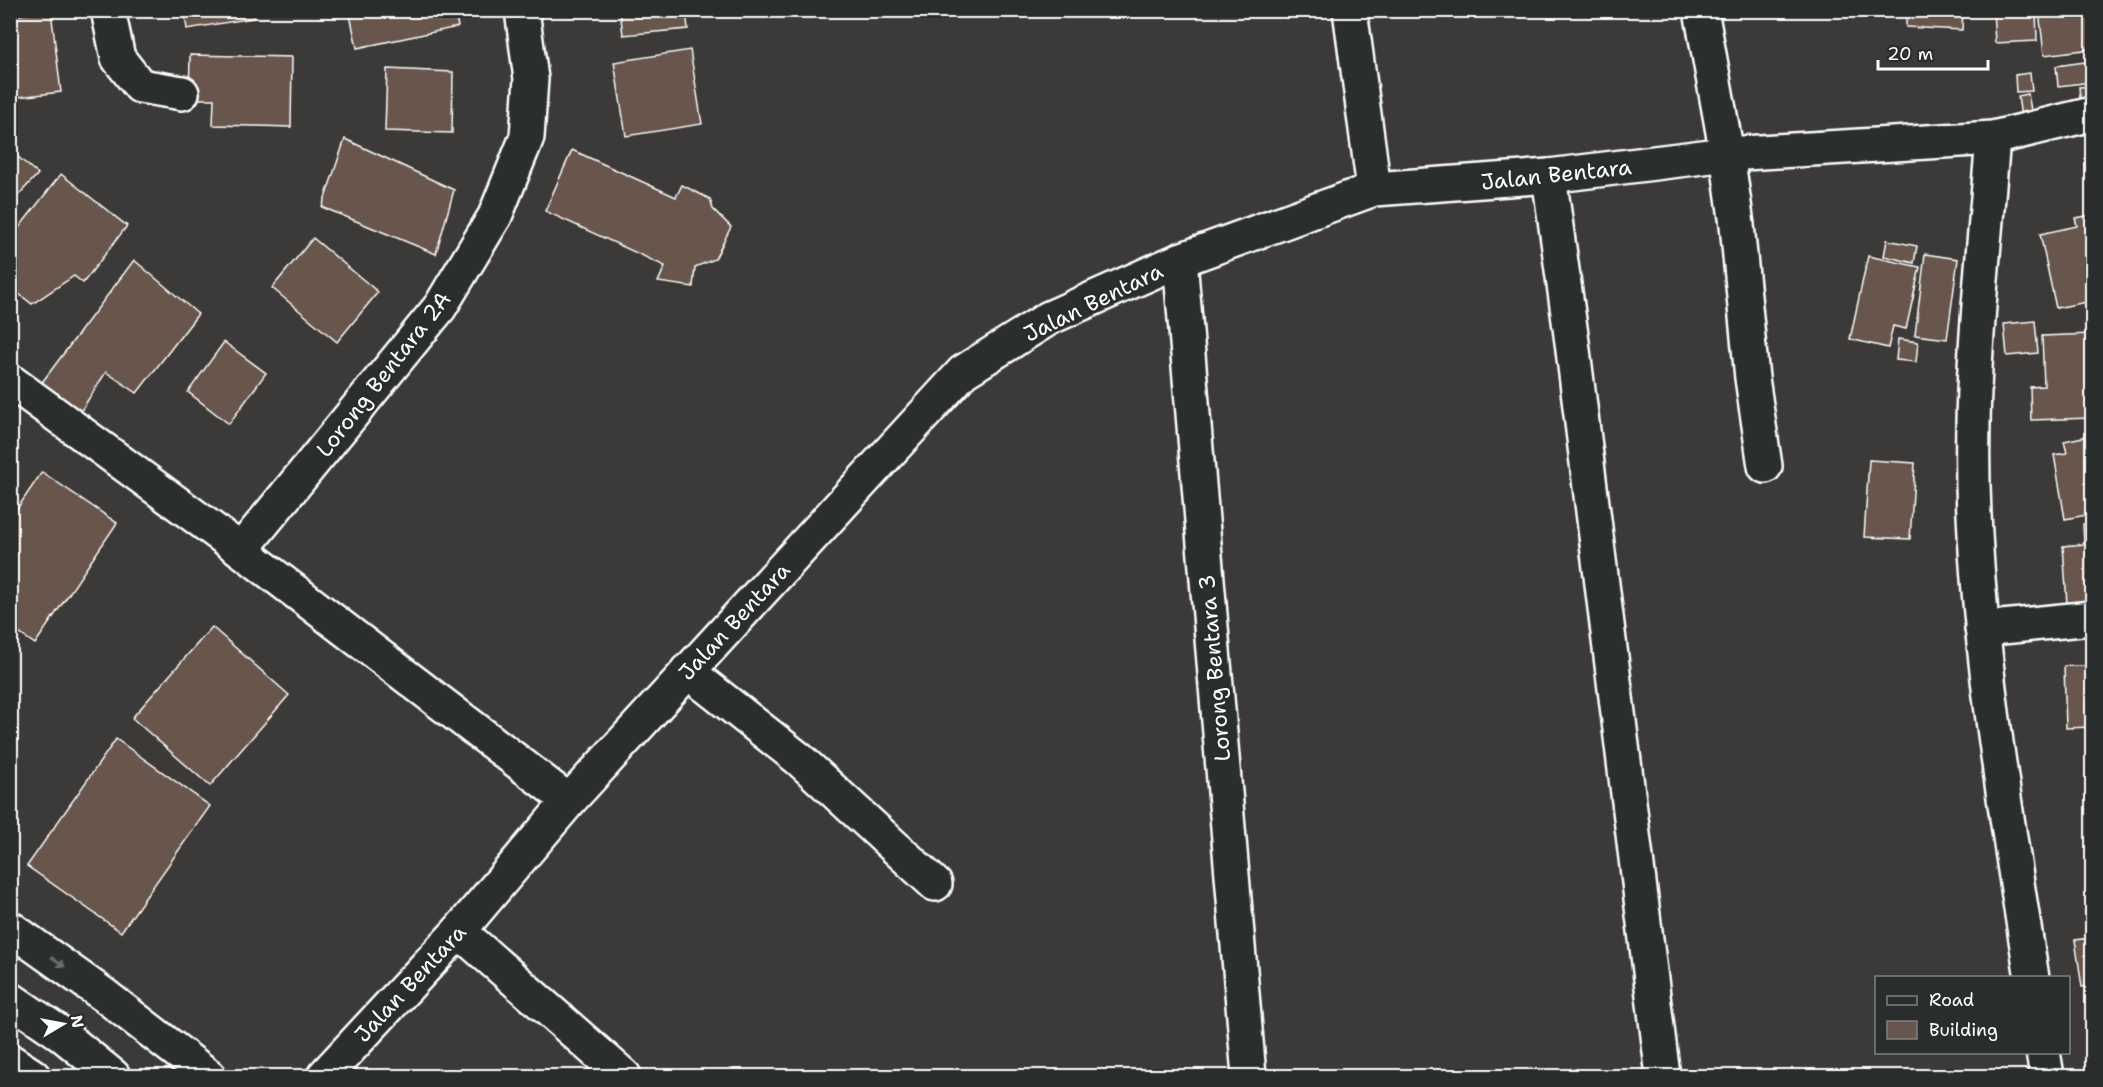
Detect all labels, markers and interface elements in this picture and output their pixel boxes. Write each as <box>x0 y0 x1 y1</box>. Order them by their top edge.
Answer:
scale bar <box>1878 33 1988 71</box>
text: 20 m <box>1887 42 1933 66</box>
street label: Jalan Bentara <box>1479 152 1633 197</box>
street label: Jalan Bentara <box>1019 256 1168 349</box>
street label: Lorong Bentara 2A <box>310 285 457 463</box>
street label: Jalan Bentara <box>672 556 797 687</box>
street label: Lorong Bentara 3 <box>1192 573 1237 763</box>
street label: Jalan Bentara <box>348 918 473 1049</box>
one-way arrow <box>50 956 66 968</box>
legend <box>1875 976 2070 1054</box>
text: Road <box>1929 988 1974 1012</box>
north arrow <box>33 994 93 1054</box>
text: N <box>66 1013 89 1030</box>
text: Building <box>1929 1018 1998 1042</box>

